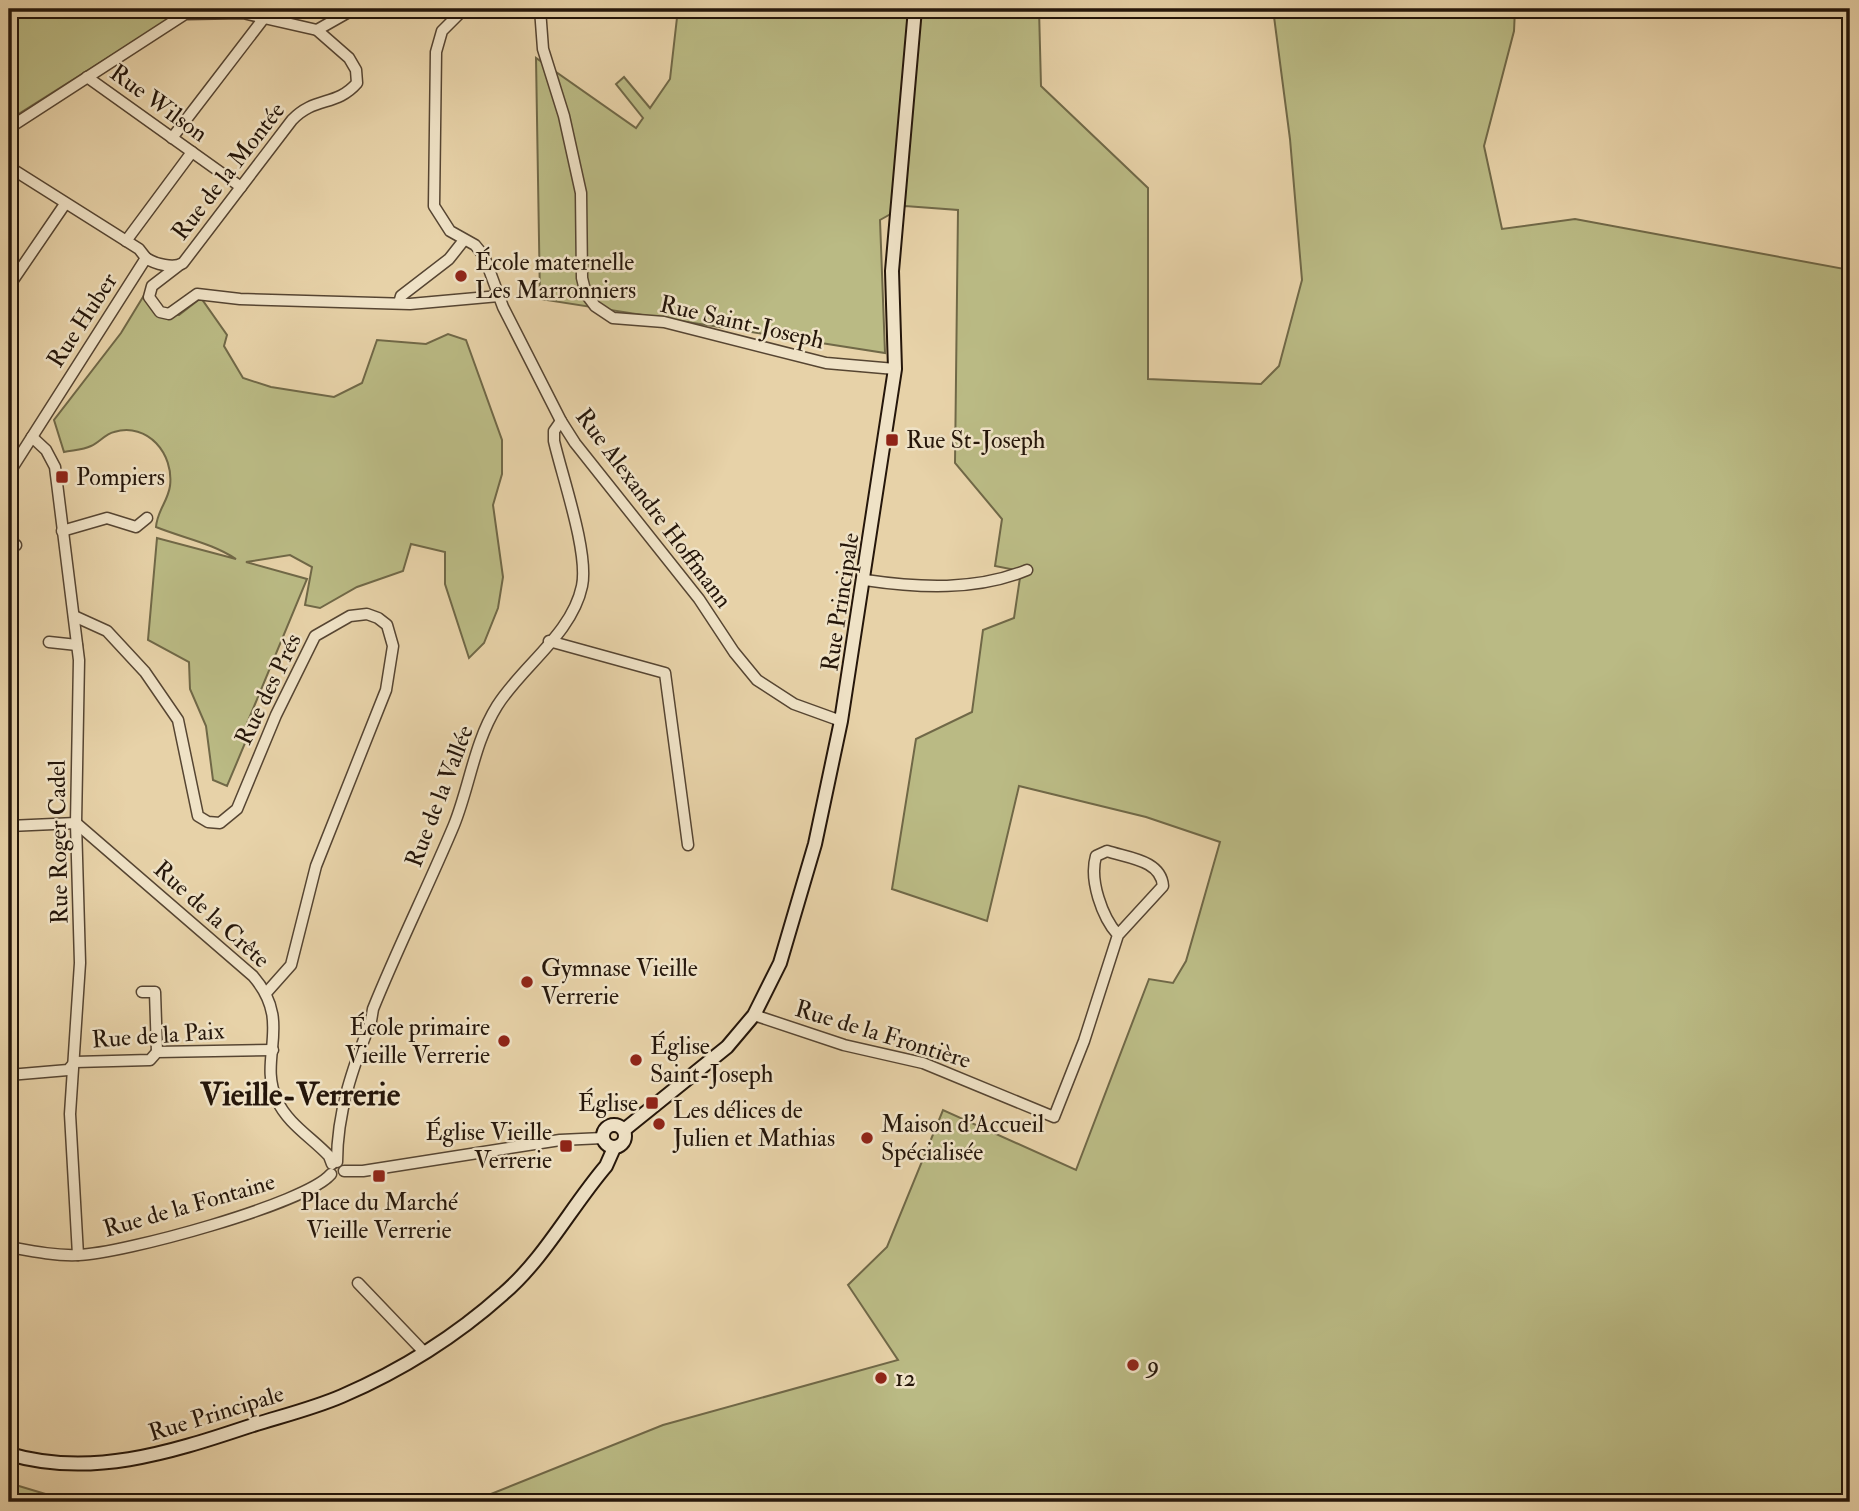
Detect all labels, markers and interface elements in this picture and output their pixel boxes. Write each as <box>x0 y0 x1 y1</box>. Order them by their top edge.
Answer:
street label: Rue Wilson <box>104 57 214 149</box>
street label: Rue de la Montée <box>165 96 292 247</box>
place label: École maternelle Les Marronniers <box>475 246 636 306</box>
street label: Rue Huber <box>40 267 125 374</box>
marker: École maternelle Les Marronniers <box>453 268 469 284</box>
street label: Rue Saint-Joseph <box>657 289 828 357</box>
street label: Rue Alexandre Hoffmann <box>568 402 739 614</box>
place label: Rue St-Joseph <box>906 425 1046 456</box>
marker: Rue St-Joseph <box>884 432 900 448</box>
place label: Pompiers <box>76 462 165 493</box>
marker: Pompiers <box>54 469 70 485</box>
street label: Rue Principale <box>814 531 867 674</box>
street label: Rue des Prés <box>228 628 309 750</box>
street label: Rue de la Vallée <box>398 721 481 872</box>
street label: Rue Roger Cadel <box>42 760 75 924</box>
street label: Rue de la Crête <box>147 854 276 975</box>
place label: Gymnase Vieille Verrerie <box>541 953 698 1012</box>
marker: Gymnase Vieille Verrerie <box>519 974 535 990</box>
street label: Rue de la Frontière <box>791 993 975 1076</box>
place label: École primaire Vieille Verrerie <box>345 1011 490 1071</box>
street label: Rue de la Paix <box>91 1015 226 1056</box>
place label: Église Saint-Joseph <box>650 1030 774 1090</box>
marker: École primaire Vieille Verrerie <box>496 1033 512 1049</box>
marker: Église Saint-Joseph <box>628 1052 644 1068</box>
district label: Vieille-Verrerie <box>199 1075 401 1115</box>
place label: Église <box>578 1087 638 1119</box>
marker: Église <box>644 1095 660 1111</box>
place label: Les délices de Julien et Mathias <box>672 1095 835 1154</box>
place label: Maison d'Accueil Spécialisée <box>881 1109 1044 1168</box>
place label: Église Vieille Verrerie <box>425 1116 552 1176</box>
marker: Les délices de Julien et Mathias <box>651 1116 667 1132</box>
marker: Maison d'Accueil Spécialisée <box>859 1130 875 1146</box>
marker: Église Vieille Verrerie <box>558 1138 574 1154</box>
street label: Rue de la Fontaine <box>100 1166 279 1245</box>
marker: Place du Marché Vieille Verrerie <box>371 1168 387 1184</box>
place label: Place du Marché Vieille Verrerie <box>300 1187 459 1246</box>
place label: 9 <box>1145 1350 1159 1381</box>
marker: 9 <box>1125 1357 1141 1373</box>
place label: 12 <box>895 1363 916 1394</box>
marker: 12 <box>873 1370 889 1386</box>
street label: Rue Principale <box>145 1378 288 1449</box>

